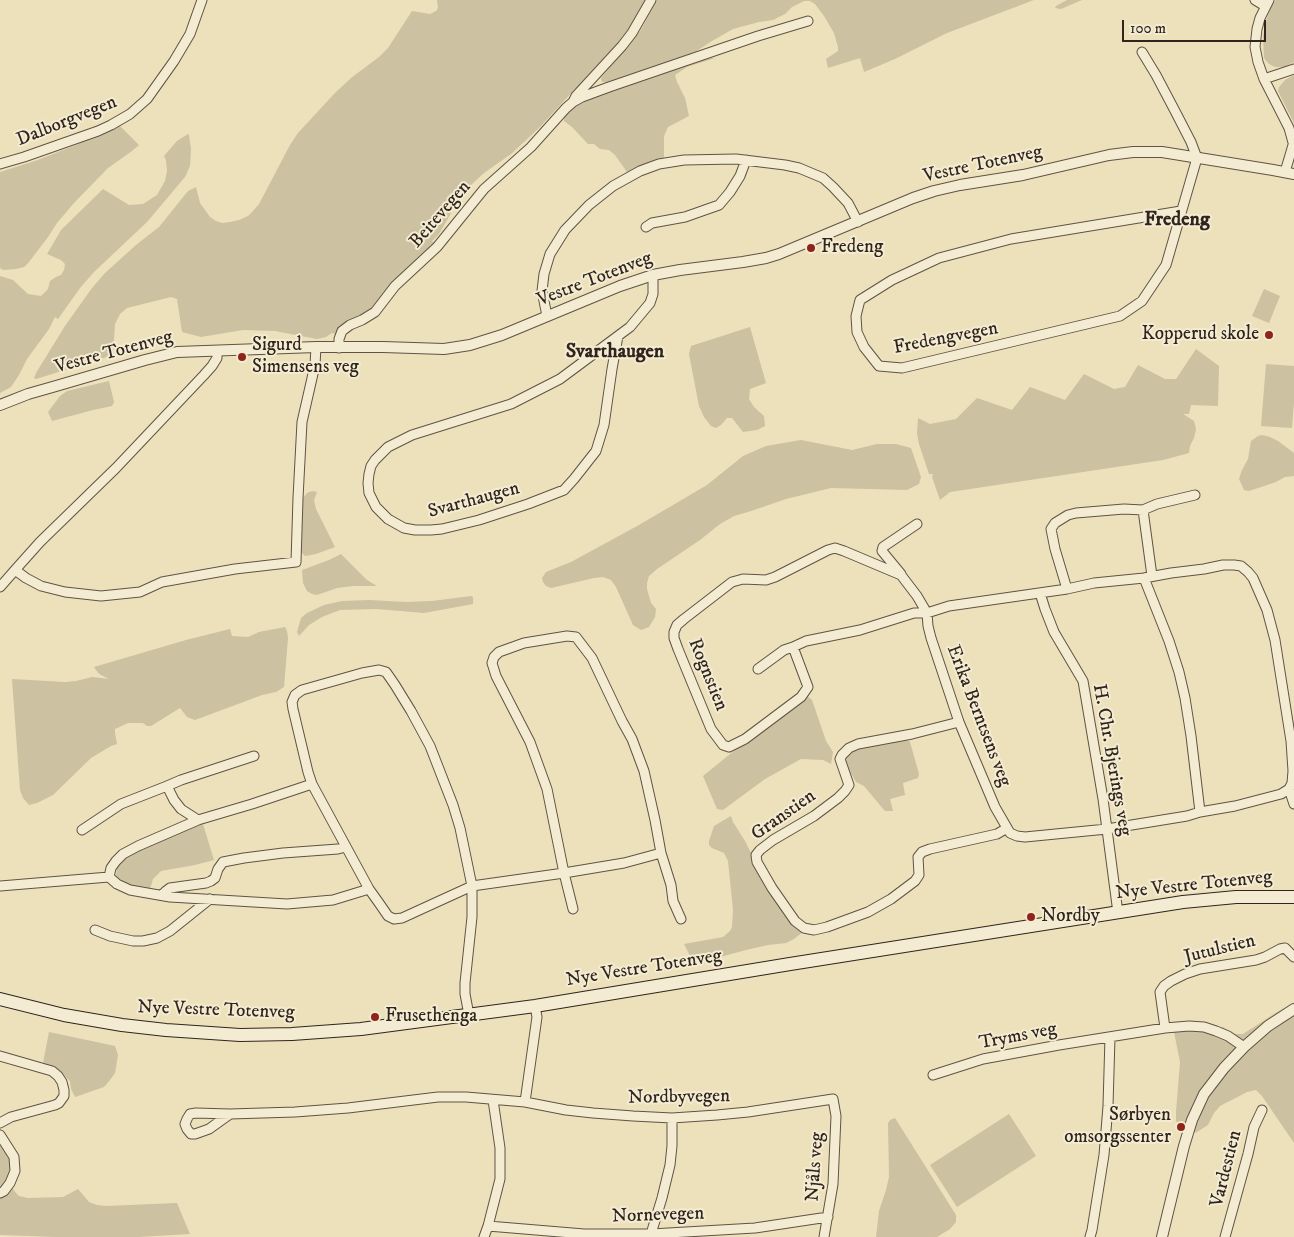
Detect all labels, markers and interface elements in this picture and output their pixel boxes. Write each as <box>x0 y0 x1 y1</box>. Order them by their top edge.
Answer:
scale bar <box>1124 10 1268 42</box>
text: 100 m <box>1130 19 1166 38</box>
street label: Dalborgvegen <box>14 92 120 152</box>
street label: Vestre Totenveg <box>921 141 1045 189</box>
street label: Beitevegen <box>406 177 476 253</box>
district label: Fredeng <box>1144 209 1210 233</box>
place label: Fredeng <box>821 237 883 259</box>
marker: Fredeng <box>805 242 817 254</box>
street label: Vestre Totenveg <box>534 248 656 312</box>
street label: Fredengvegen <box>892 318 1000 360</box>
place label: Kopperud skole <box>1142 324 1259 346</box>
street label: Vestre Totenveg <box>53 326 175 380</box>
marker: Kopperud skole <box>1263 329 1275 341</box>
place label: Sigurd Simensens veg <box>252 335 359 379</box>
district label: Svarthaugen <box>566 341 664 365</box>
marker: Sigurd Simensens veg <box>236 351 248 363</box>
street label: Svarthaugen <box>426 478 522 524</box>
street label: Rognstien <box>682 635 732 715</box>
street label: Erika Berntsens veg <box>941 642 1015 790</box>
street label: H. Chr. Bjerings veg <box>1086 682 1136 838</box>
street label: Granstien <box>747 786 821 846</box>
street label: Nye Vestre Totenveg <box>1115 866 1273 906</box>
place label: Nordby <box>1041 906 1100 928</box>
marker: Nordby <box>1025 911 1037 923</box>
street label: Jutulstien <box>1182 930 1258 970</box>
street label: Nye Vestre Totenveg <box>565 945 723 993</box>
street label: Nye Vestre Totenveg <box>137 997 295 1025</box>
place label: Frusethenga <box>385 1006 477 1028</box>
marker: Frusethenga <box>369 1011 381 1023</box>
street label: Tryms veg <box>977 1018 1059 1056</box>
street label: Nordbyvegen <box>628 1086 730 1110</box>
place label: Sørbyen omsorgssenter <box>1064 1105 1171 1149</box>
marker: Sørbyen omsorgssenter <box>1175 1121 1187 1133</box>
street label: Vardestien <box>1206 1128 1248 1210</box>
street label: Njåls veg <box>802 1131 830 1203</box>
street label: Nornevegen <box>611 1203 705 1229</box>

